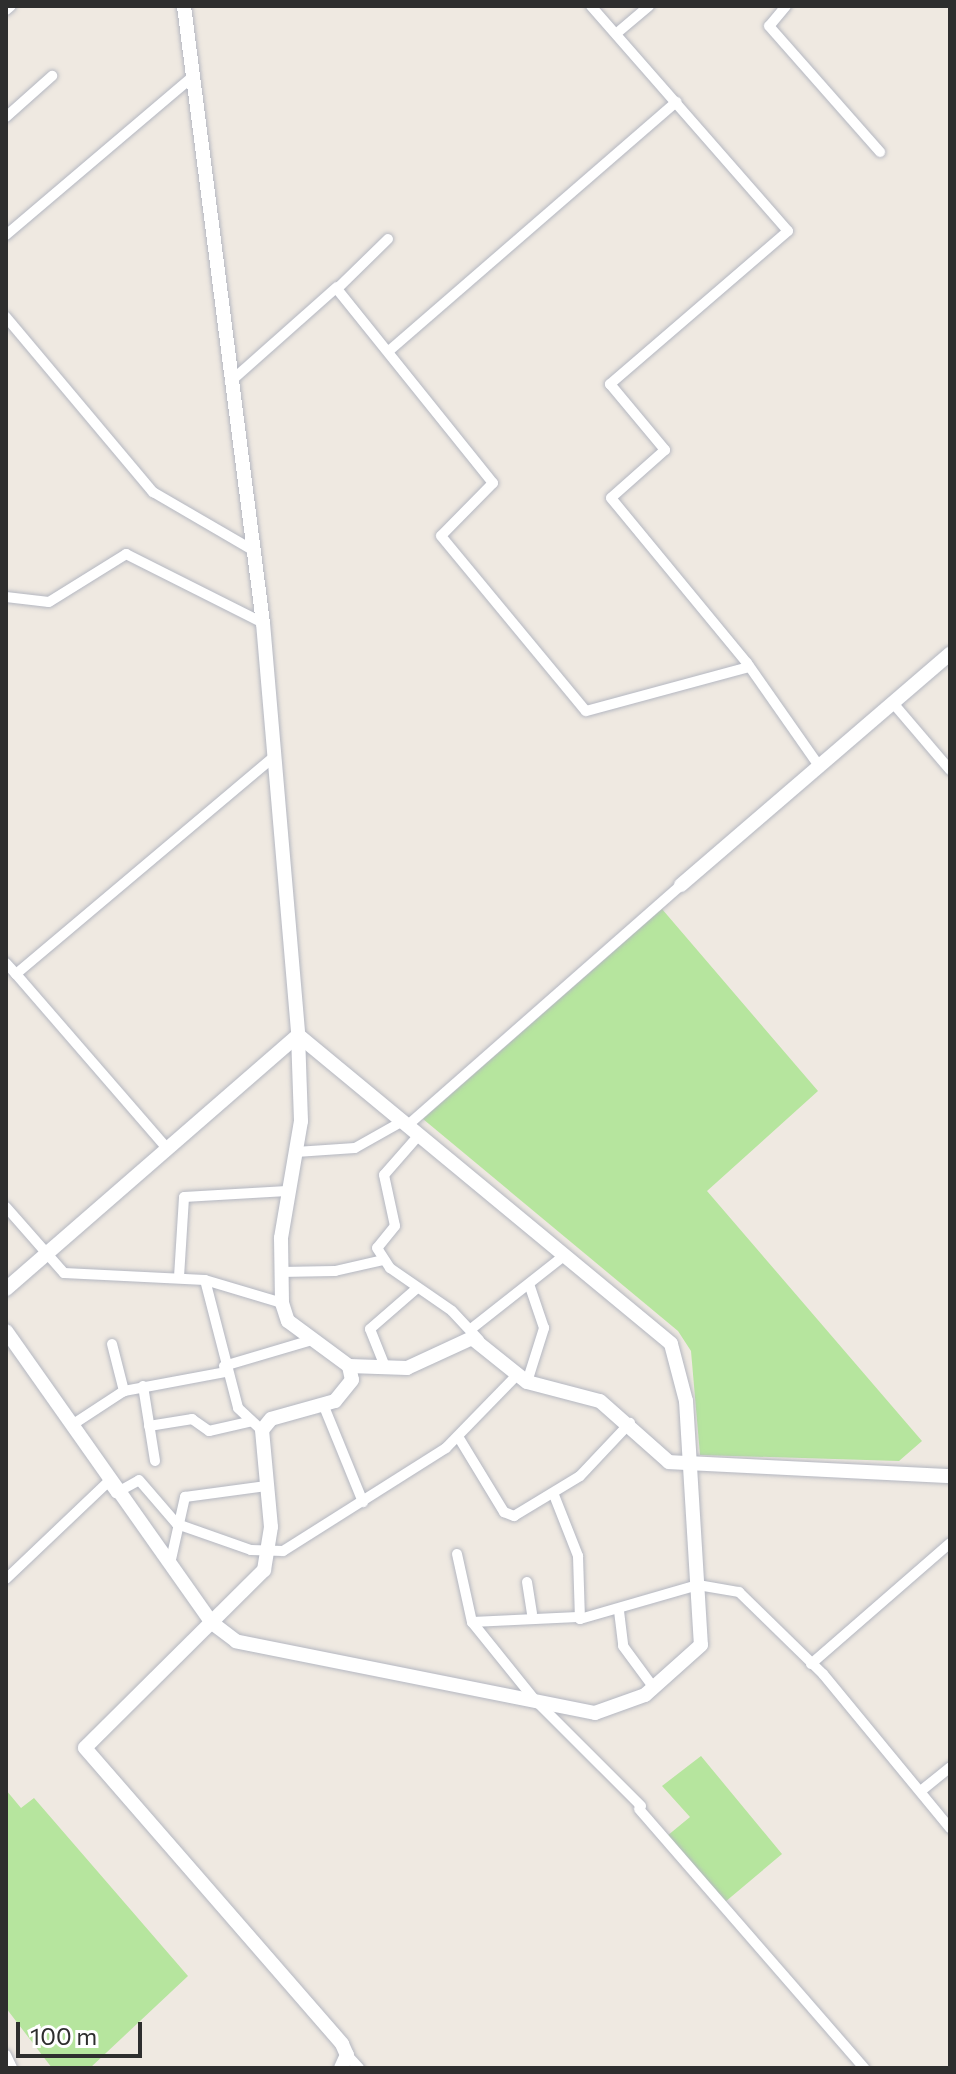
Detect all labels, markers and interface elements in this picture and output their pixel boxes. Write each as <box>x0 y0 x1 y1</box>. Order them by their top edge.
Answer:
scale bar <box>20 2006 146 2056</box>
text: 100 m <box>30 2021 97 2050</box>

